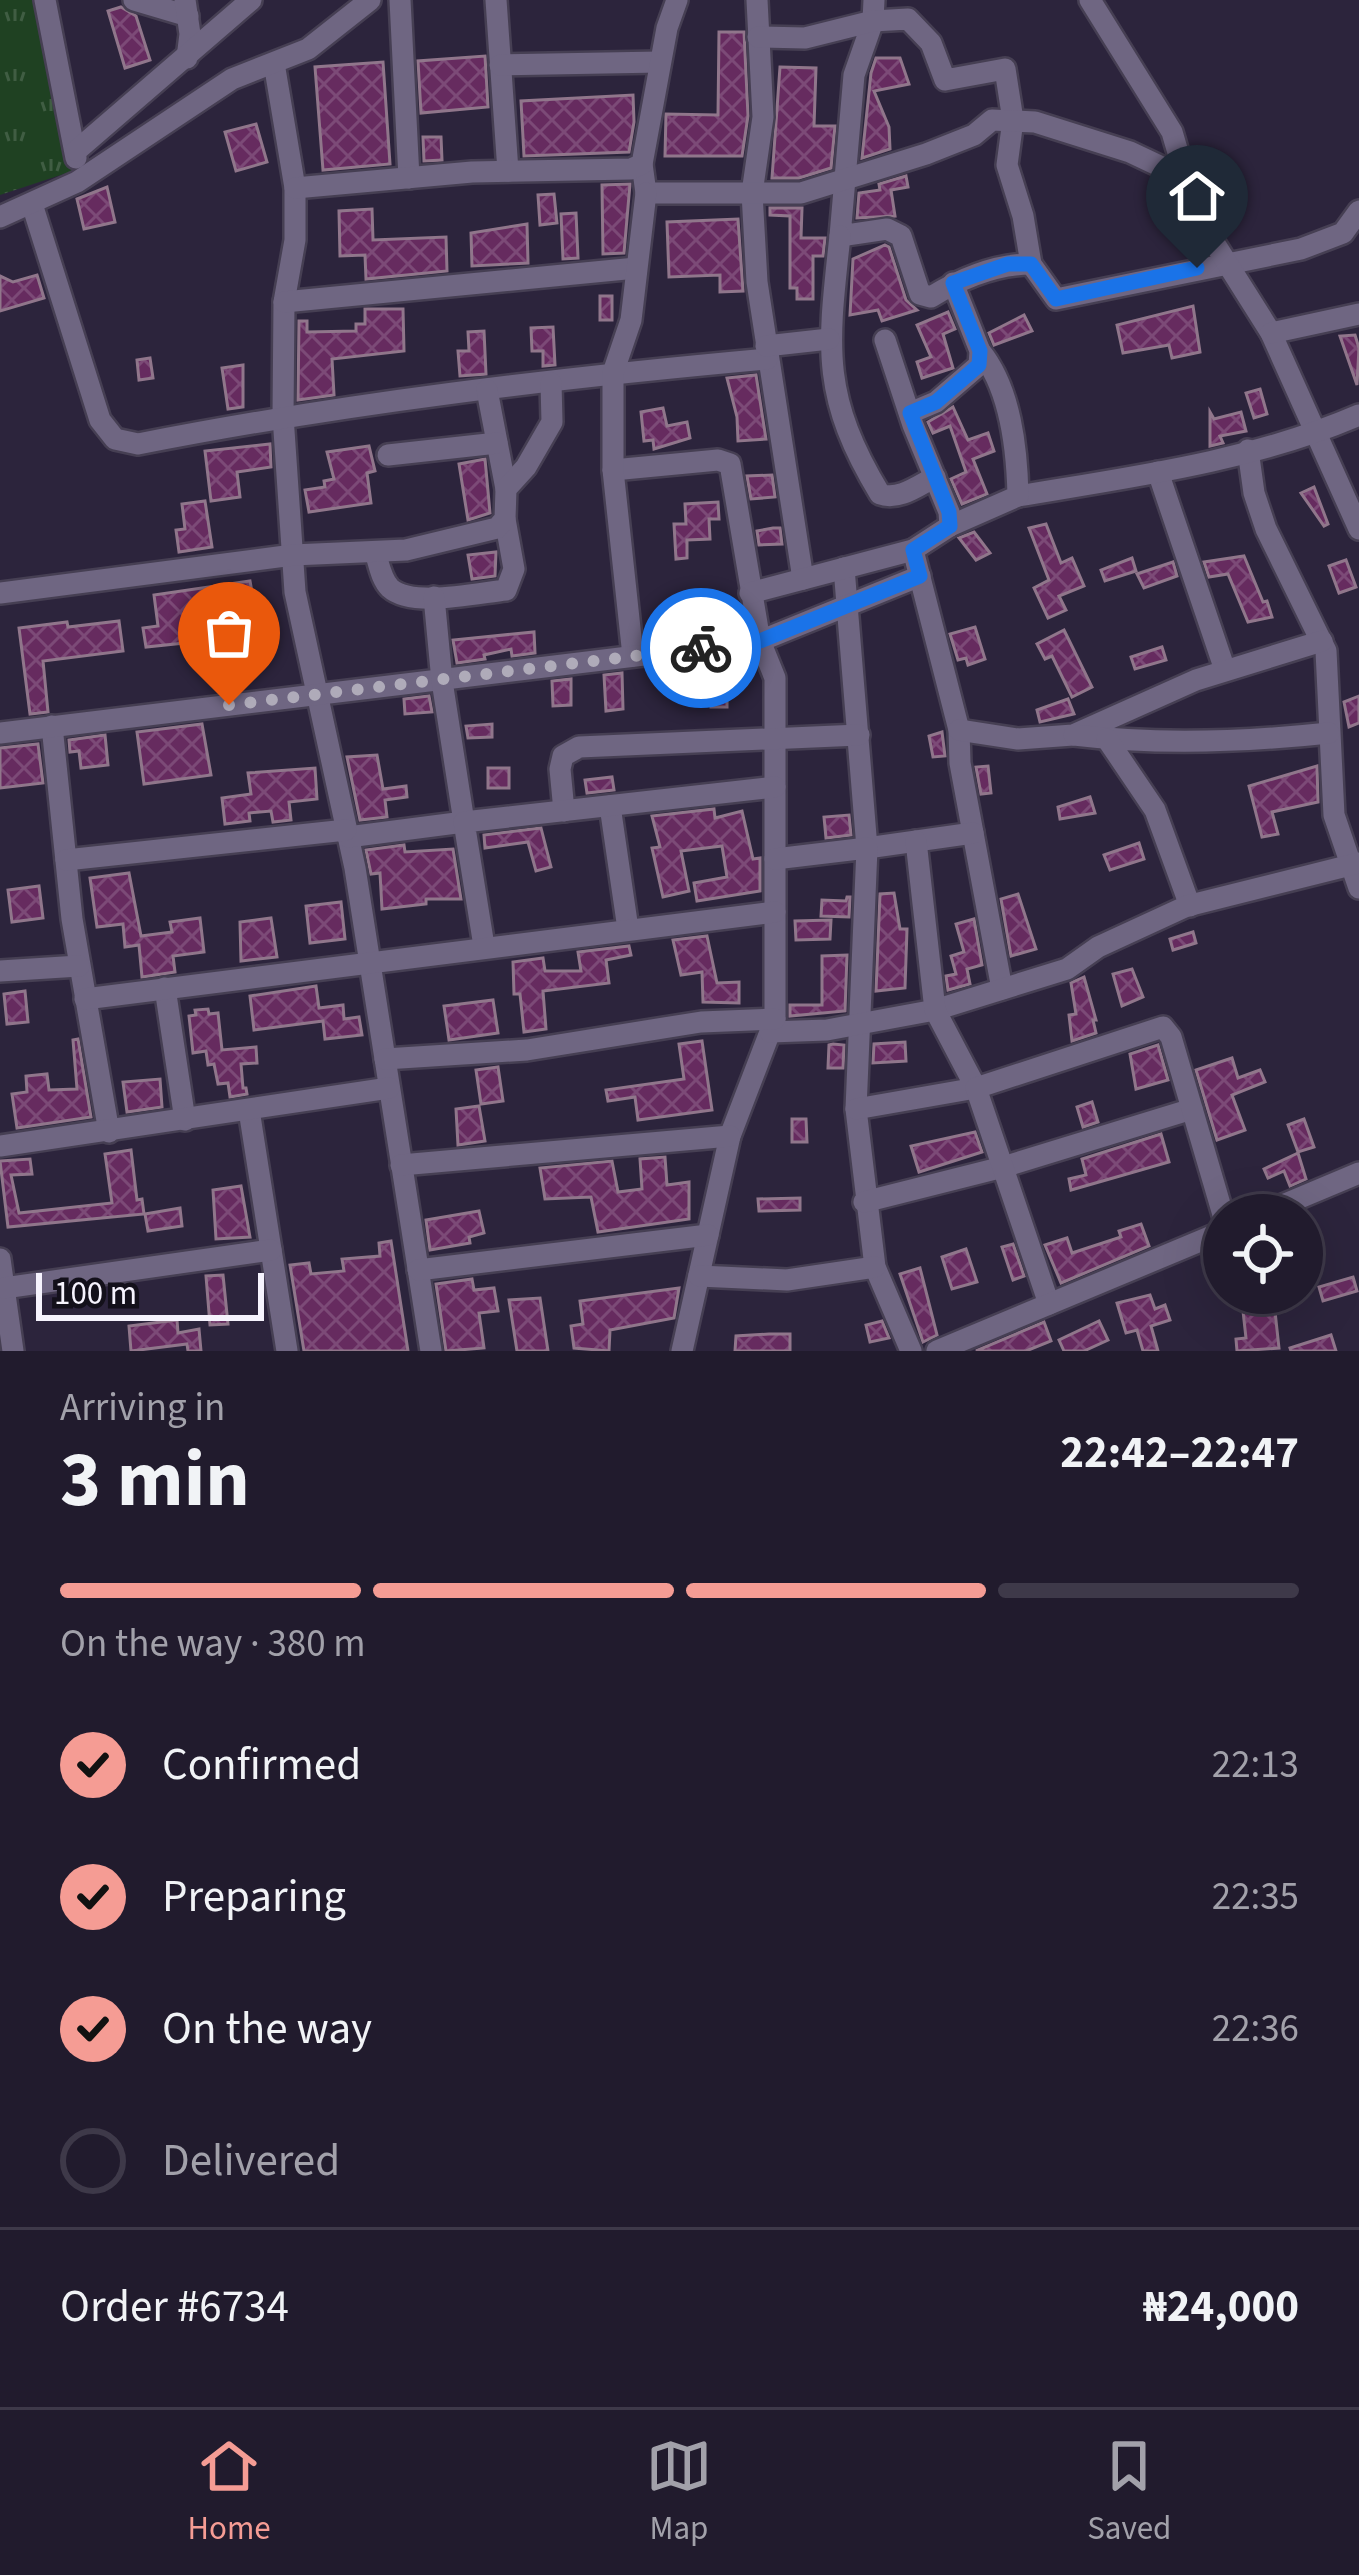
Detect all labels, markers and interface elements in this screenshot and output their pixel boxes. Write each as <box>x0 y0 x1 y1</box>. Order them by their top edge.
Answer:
pin <box>1146 145 1248 268</box>
icon: home <box>1164 163 1230 229</box>
pin <box>178 582 280 705</box>
courier <box>641 588 761 708</box>
icon: bag <box>196 600 262 666</box>
icon: bike <box>668 615 734 681</box>
map controls <box>1203 1194 1323 1314</box>
button: locate <box>1203 1194 1323 1314</box>
scale bar <box>36 1267 264 1320</box>
text: 100 m <box>54 1270 137 1317</box>
text: Arriving in <box>60 1380 225 1436</box>
text: 22:42–22:47 <box>1060 1421 1299 1485</box>
text: 3 min <box>60 1425 250 1536</box>
text: On the way · 380 m <box>60 1616 366 1672</box>
icon: check <box>60 1732 126 1798</box>
text: Confirmed <box>162 1733 361 1797</box>
text: 22:13 <box>1212 1737 1299 1793</box>
icon: check <box>60 1864 126 1930</box>
text: Preparing <box>162 1865 346 1929</box>
text: 22:35 <box>1212 1869 1299 1925</box>
icon: check <box>60 1996 126 2062</box>
text: On the way <box>162 1997 372 2061</box>
text: 22:36 <box>1212 2001 1299 2057</box>
text: Delivered <box>162 2129 340 2193</box>
text: Order #6734 <box>60 2275 289 2339</box>
text: ₦24,000 <box>1143 2275 1299 2339</box>
tab: Home <box>188 2433 271 2552</box>
tab: Map <box>646 2433 712 2552</box>
tab: Saved <box>1087 2433 1171 2552</box>

